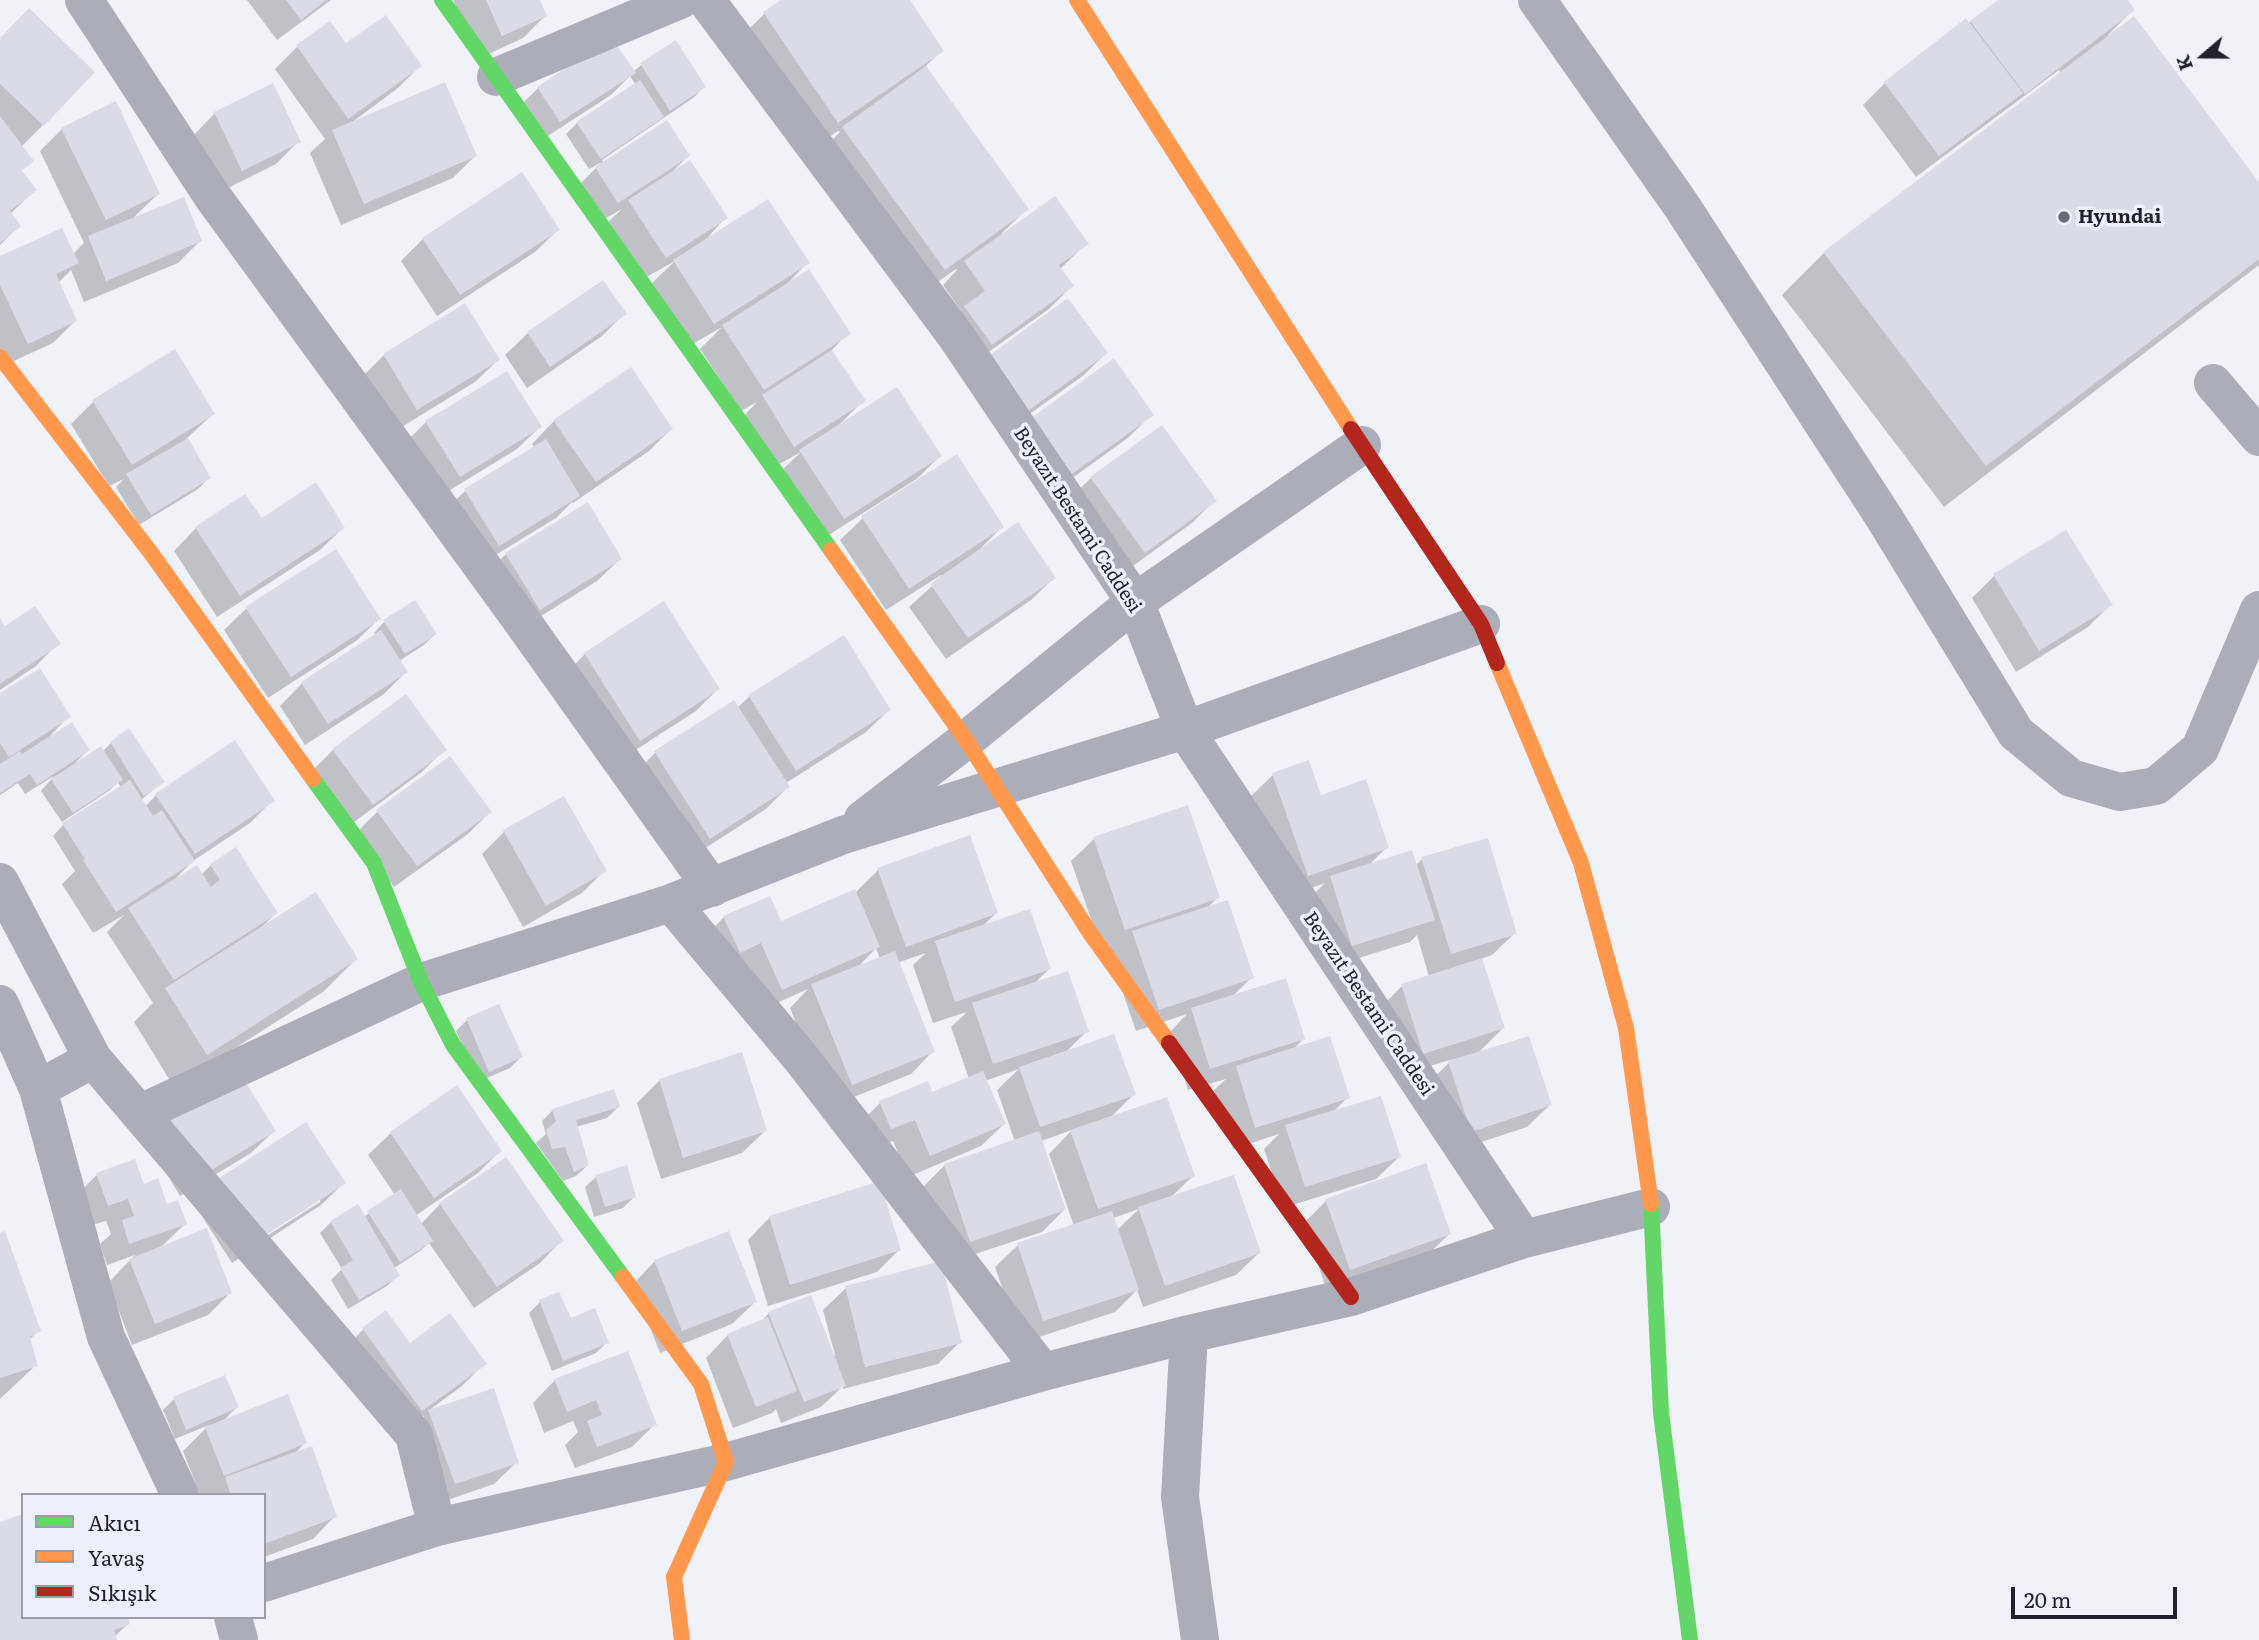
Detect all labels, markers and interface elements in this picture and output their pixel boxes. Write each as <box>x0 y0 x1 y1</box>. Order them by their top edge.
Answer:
north arrow <box>2168 21 2238 91</box>
text: K <box>2168 51 2199 75</box>
place label: Hyundai <box>2078 206 2161 228</box>
marker: Hyundai <box>2056 209 2072 225</box>
street label: Beyazıt Bestami Caddesi <box>1008 423 1146 617</box>
street label: Beyazıt Bestami Caddesi <box>1298 908 1438 1100</box>
legend <box>21 1493 266 1619</box>
text: Akıcı <box>88 1506 141 1537</box>
text: Yavaş <box>88 1541 144 1572</box>
scale bar <box>2014 1574 2180 1618</box>
text: Sıkışık <box>88 1576 157 1607</box>
text: 20 m <box>2024 1583 2071 1614</box>

